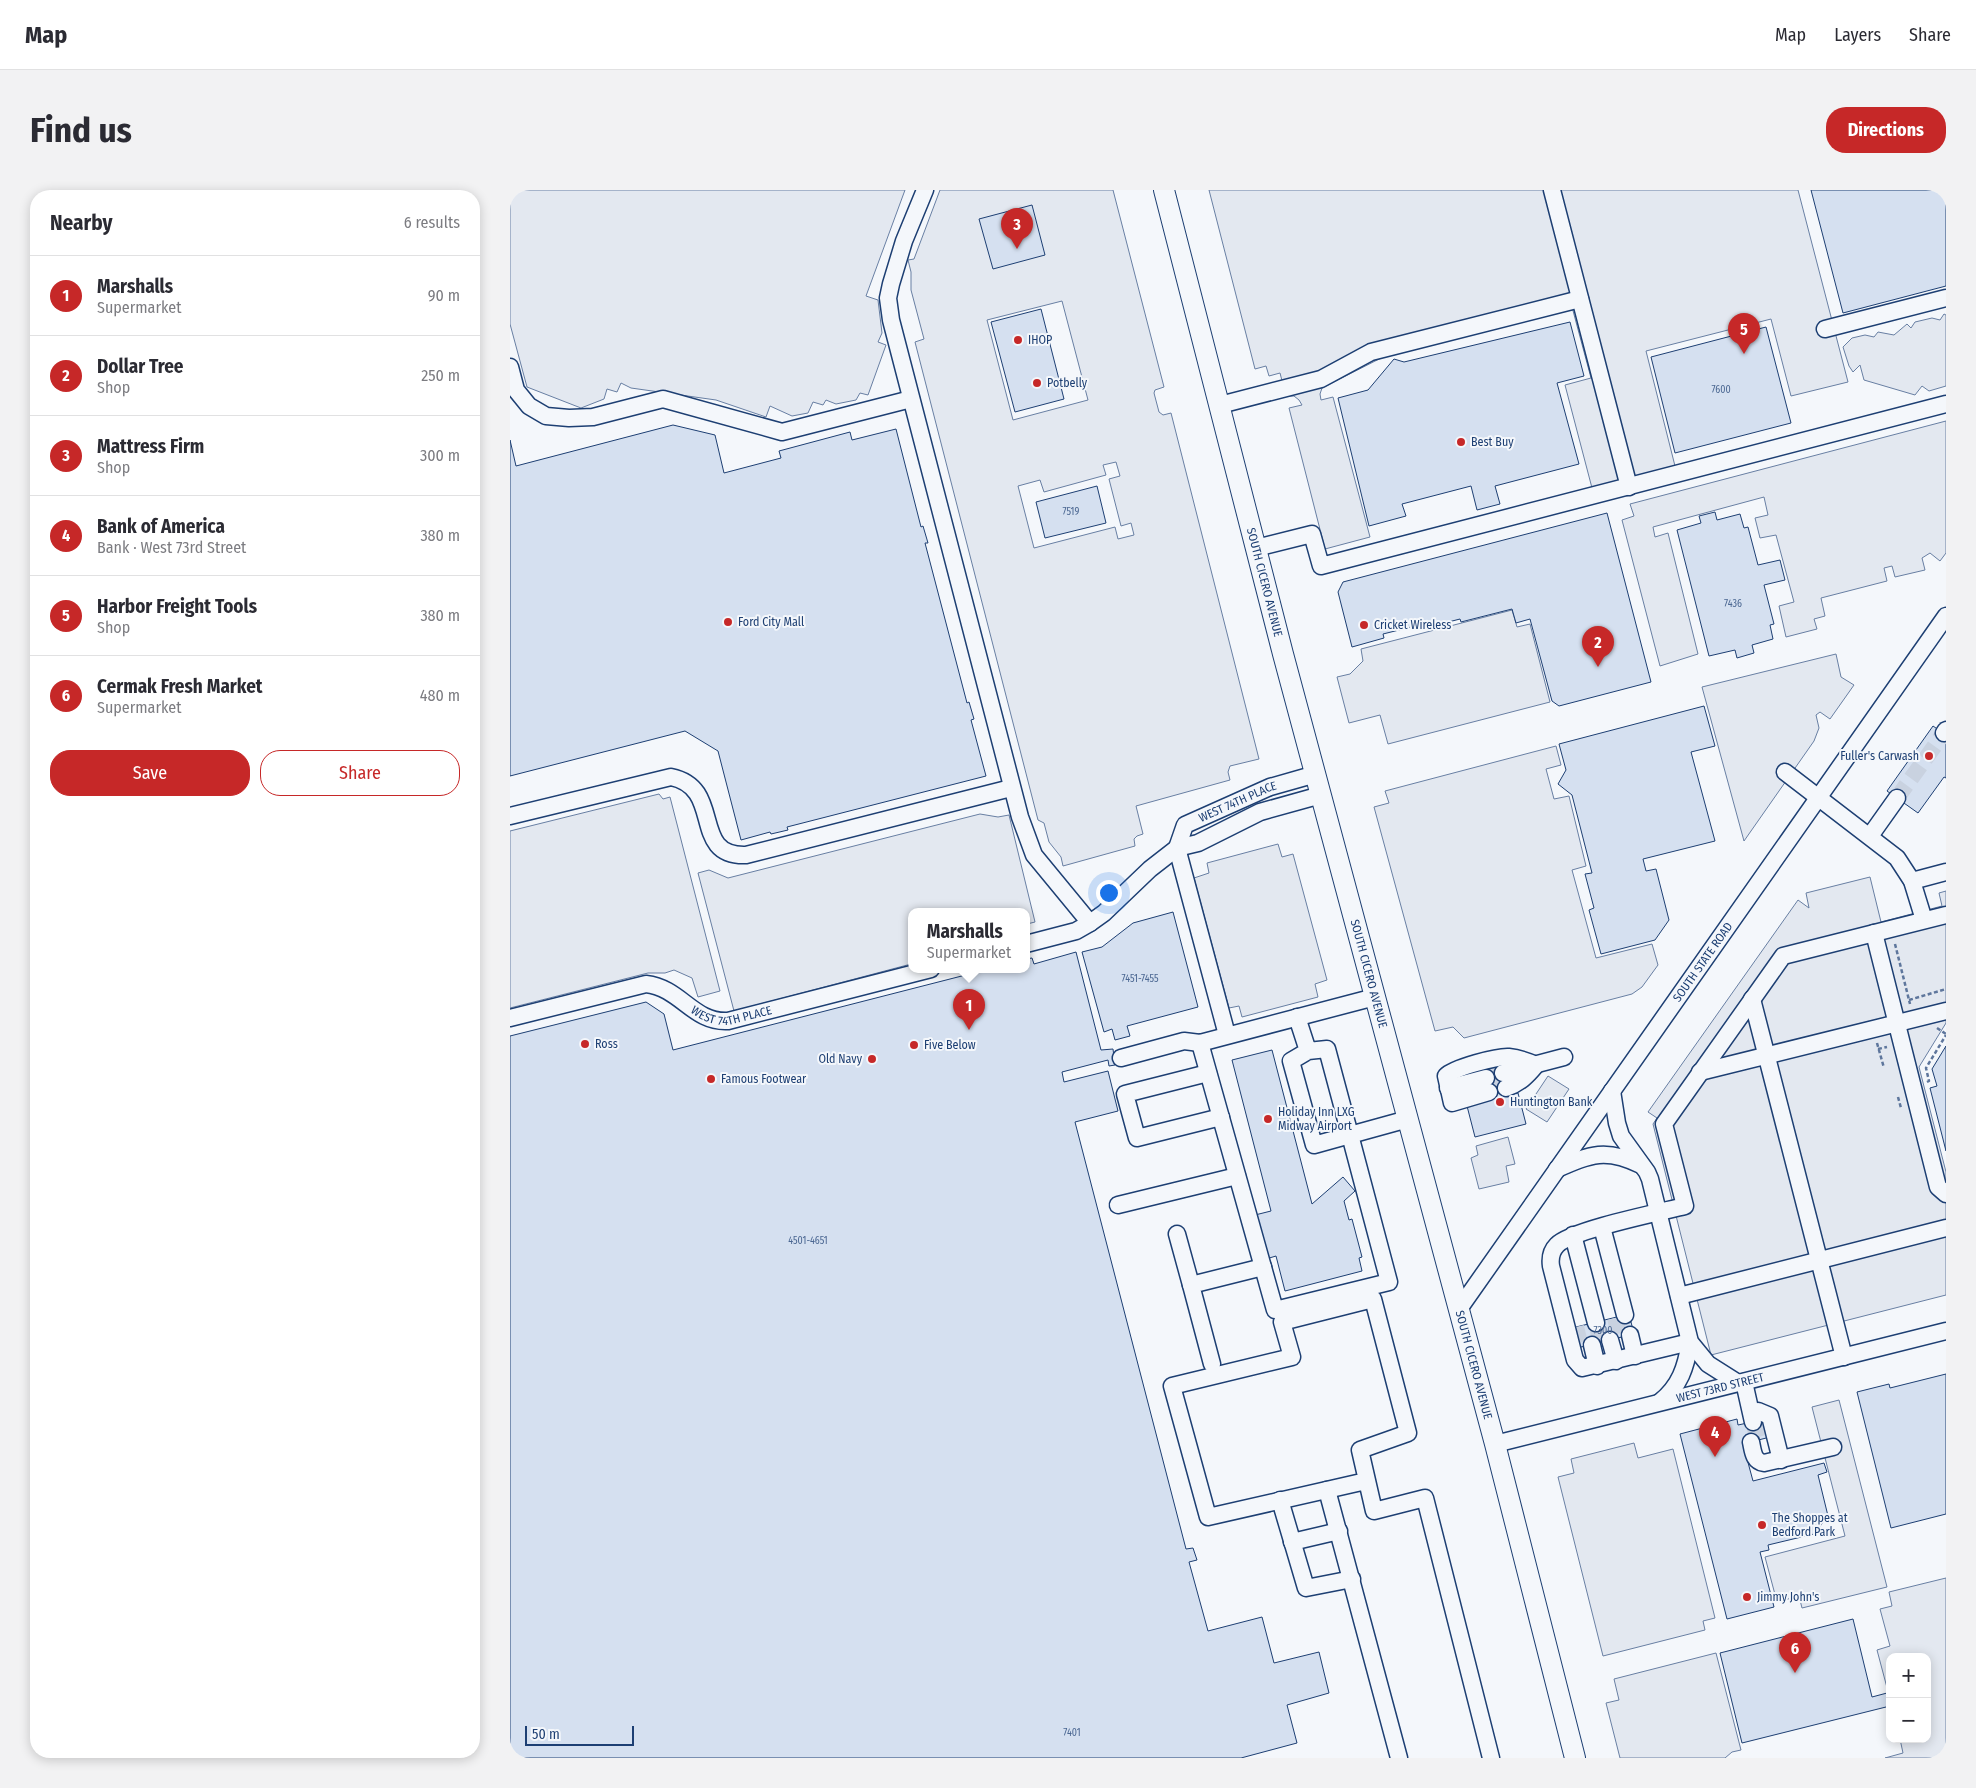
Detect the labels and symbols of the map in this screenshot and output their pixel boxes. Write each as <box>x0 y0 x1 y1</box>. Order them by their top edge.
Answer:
pin: 3 <box>1001 208 1033 249</box>
pin: 5 <box>1728 313 1760 354</box>
place label: IHOP <box>1028 333 1052 347</box>
marker: IHOP <box>1012 334 1024 346</box>
place label: Potbelly <box>1047 376 1088 390</box>
marker: Potbelly <box>1031 377 1043 389</box>
house number: 7600 <box>1711 384 1731 396</box>
place label: Best Buy <box>1471 435 1514 449</box>
marker: Best Buy <box>1455 436 1467 448</box>
house number: 7519 <box>1063 506 1080 518</box>
street label: SOUTH CICERO AVENUE <box>1244 526 1285 639</box>
house number: 7436 <box>1724 598 1742 610</box>
place label: Ford City Mall <box>738 615 804 629</box>
marker: Ford City Mall <box>722 616 734 628</box>
place label: Cricket Wireless <box>1374 618 1451 632</box>
marker: Cricket Wireless <box>1358 619 1370 631</box>
pin: 2 <box>1582 626 1614 667</box>
place label: Fuller's Carwash <box>1840 749 1919 763</box>
marker: Fuller's Carwash <box>1923 750 1935 762</box>
street label: WEST 74TH PLACE <box>1197 778 1278 825</box>
your location <box>1096 880 1122 906</box>
street label: SOUTH CICERO AVENUE <box>1348 918 1390 1030</box>
street label: SOUTH STATE ROAD <box>1670 920 1735 1004</box>
house number: 7451-7455 <box>1121 973 1159 985</box>
pin: 1 <box>953 989 985 1030</box>
street label: WEST 74TH PLACE <box>688 1003 774 1028</box>
place label: Ross <box>595 1037 618 1051</box>
marker: Ross <box>579 1038 591 1050</box>
place label: Five Below <box>924 1038 976 1052</box>
marker: Five Below <box>908 1039 920 1051</box>
place label: Old Navy <box>818 1052 863 1066</box>
marker: Old Navy <box>866 1053 878 1065</box>
place label: Famous Footwear <box>721 1072 807 1086</box>
marker: Famous Footwear <box>705 1073 717 1085</box>
place label: Huntington Bank <box>1510 1095 1593 1109</box>
marker: Huntington Bank <box>1494 1096 1506 1108</box>
place label: Holiday Inn LXG Midway Airport <box>1278 1105 1355 1133</box>
marker: Holiday Inn LXG Midway Airport <box>1262 1113 1274 1125</box>
house number: 4501-4651 <box>788 1235 828 1247</box>
street label: SOUTH CICERO AVENUE <box>1452 1309 1495 1421</box>
house number: 7300 <box>1594 1325 1612 1337</box>
street label: WEST 73RD STREET <box>1675 1370 1766 1405</box>
pin: 4 <box>1699 1416 1731 1457</box>
place label: The Shoppes at Bedford Park <box>1772 1511 1848 1539</box>
marker: The Shoppes at Bedford Park <box>1756 1519 1768 1531</box>
place label: Jimmy John's <box>1757 1590 1819 1604</box>
marker: Jimmy John's <box>1741 1591 1753 1603</box>
pin: 6 <box>1779 1632 1811 1673</box>
scale bar <box>525 1723 634 1746</box>
house number: 7401 <box>1063 1727 1081 1739</box>

